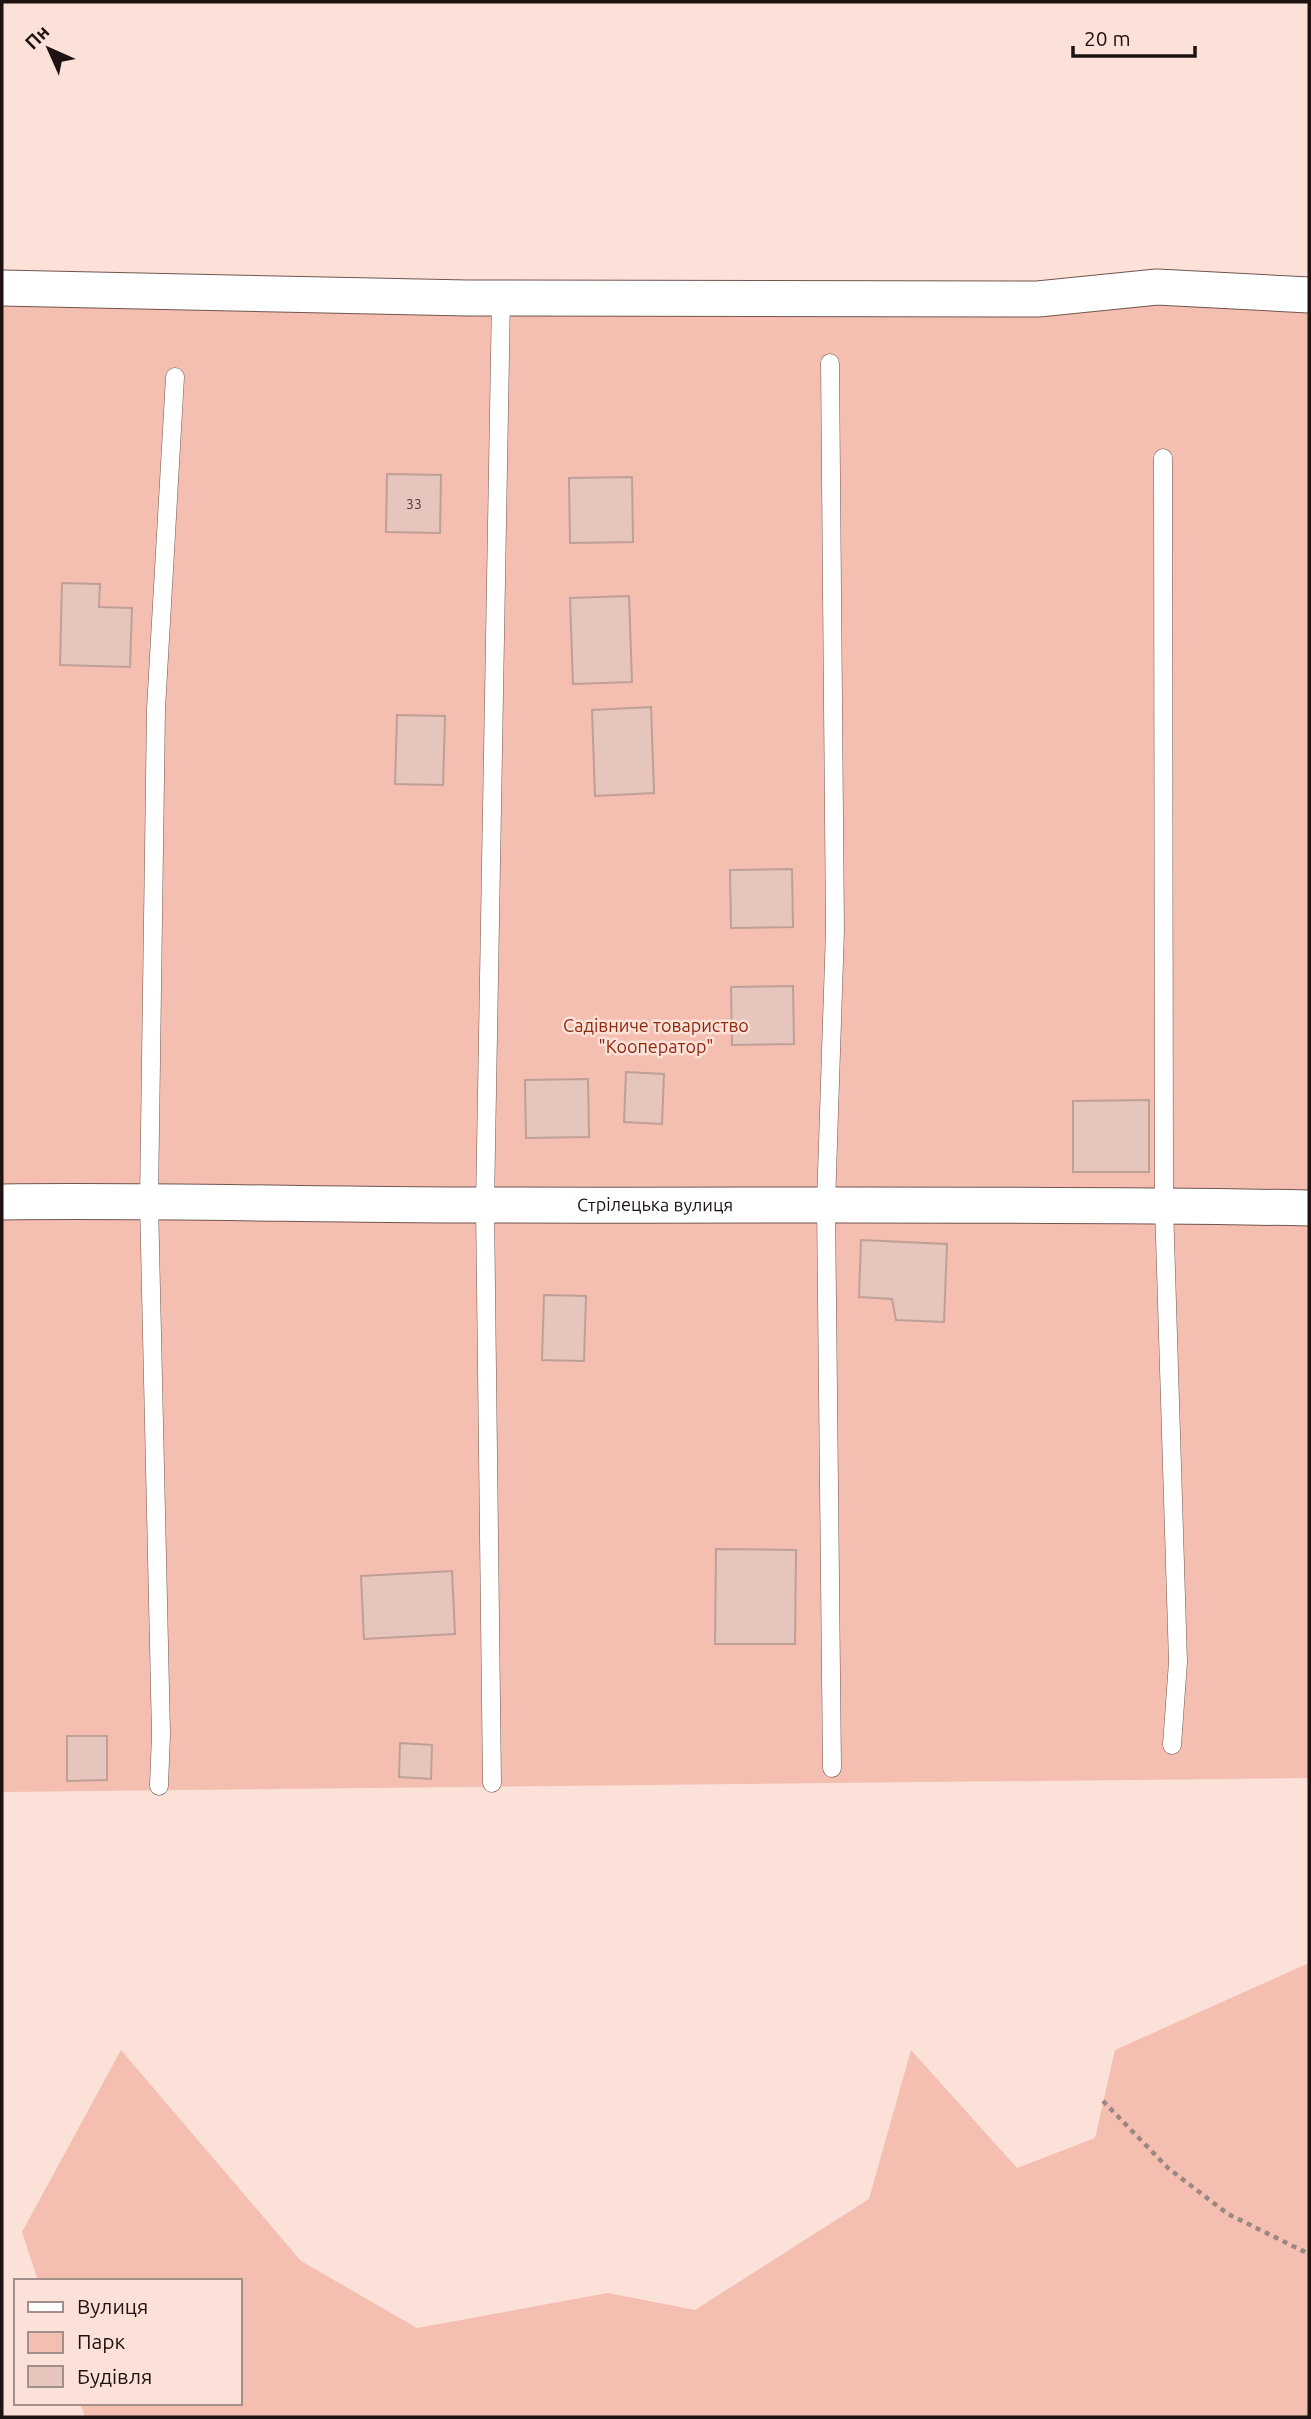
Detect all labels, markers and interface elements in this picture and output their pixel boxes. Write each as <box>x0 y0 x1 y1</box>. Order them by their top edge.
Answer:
north arrow <box>14 14 84 84</box>
scale bar <box>1073 14 1196 58</box>
text: Пн <box>20 20 54 54</box>
text: 20 m <box>1084 26 1131 50</box>
house number: 33 <box>406 496 422 512</box>
park label: Садівниче товариство "Кооператор" <box>563 1015 749 1056</box>
street label: Стрілецька вулиця <box>577 1194 733 1214</box>
legend <box>14 2279 242 2405</box>
text: Вулиця <box>77 2294 148 2318</box>
text: Парк <box>77 2329 126 2353</box>
text: Будівля <box>77 2364 152 2388</box>

